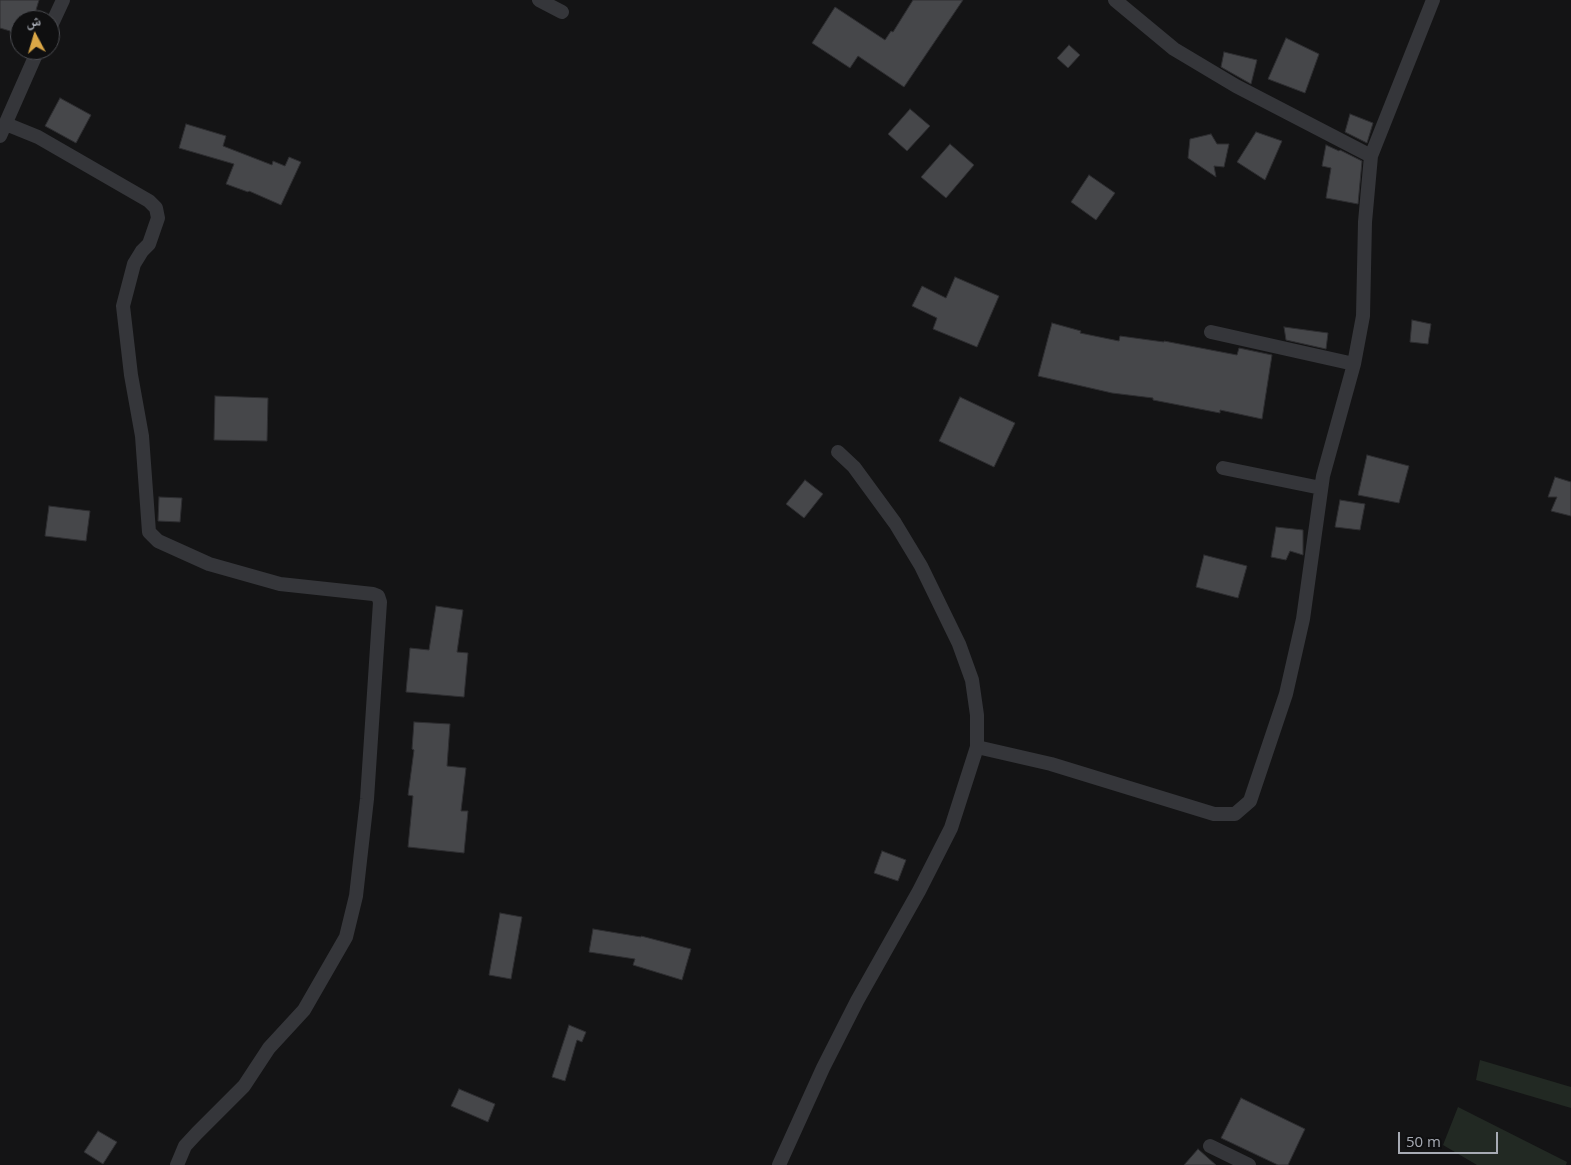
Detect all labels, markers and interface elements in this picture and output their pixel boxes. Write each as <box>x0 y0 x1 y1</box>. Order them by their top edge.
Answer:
north arrow <box>10 10 60 60</box>
text: ش <box>25 10 42 31</box>
scale bar <box>1401 1122 1501 1154</box>
text: 50 m <box>1406 1131 1441 1151</box>

